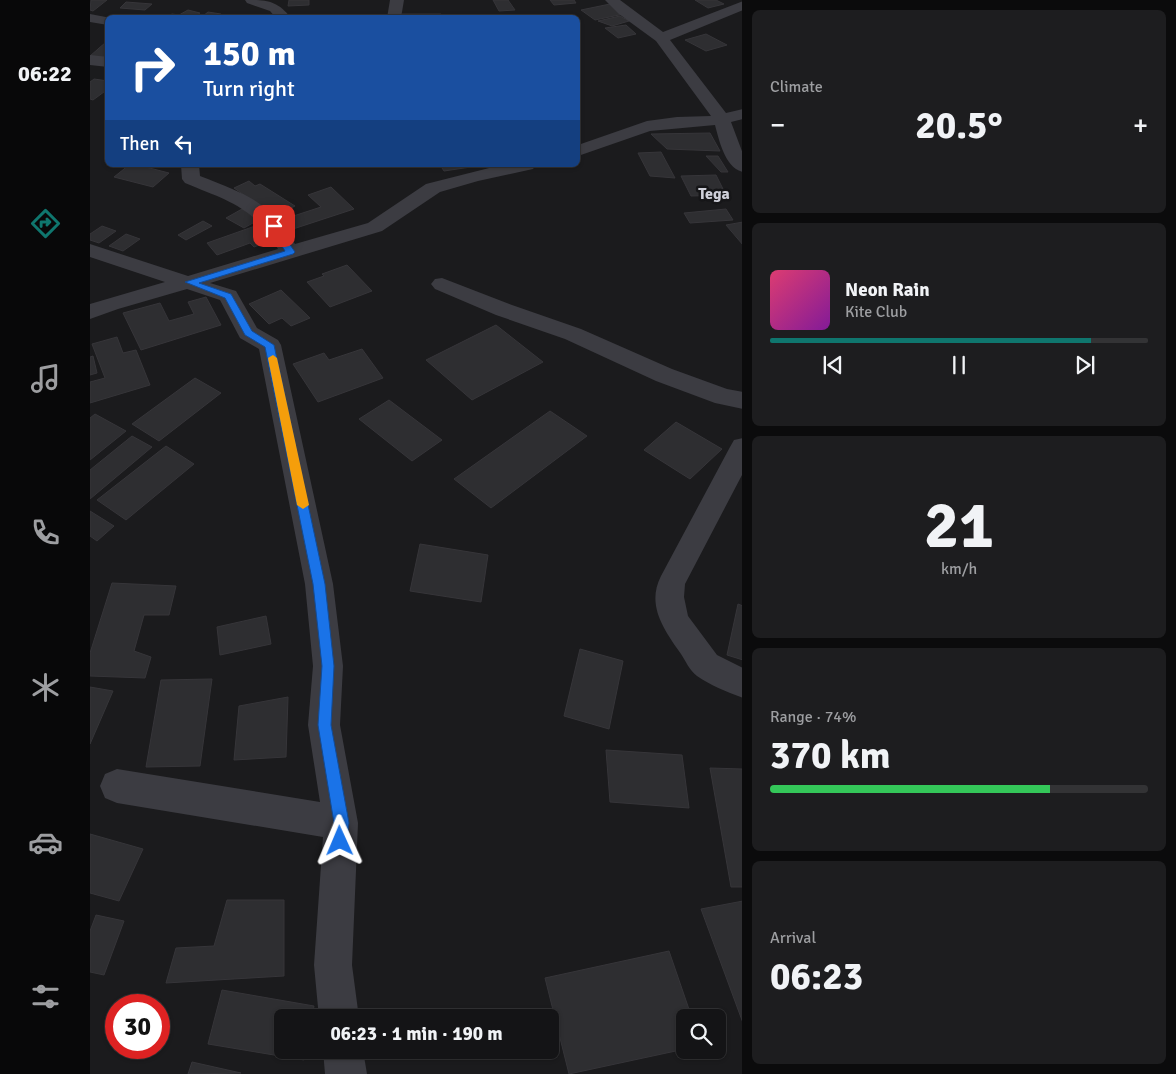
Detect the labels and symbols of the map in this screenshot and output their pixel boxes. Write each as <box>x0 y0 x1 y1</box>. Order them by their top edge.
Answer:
district label: Tega <box>698 184 730 204</box>
pin <box>253 205 295 247</box>
position arrow <box>313 814 365 866</box>
speed limit sign: 30 <box>105 994 170 1059</box>

